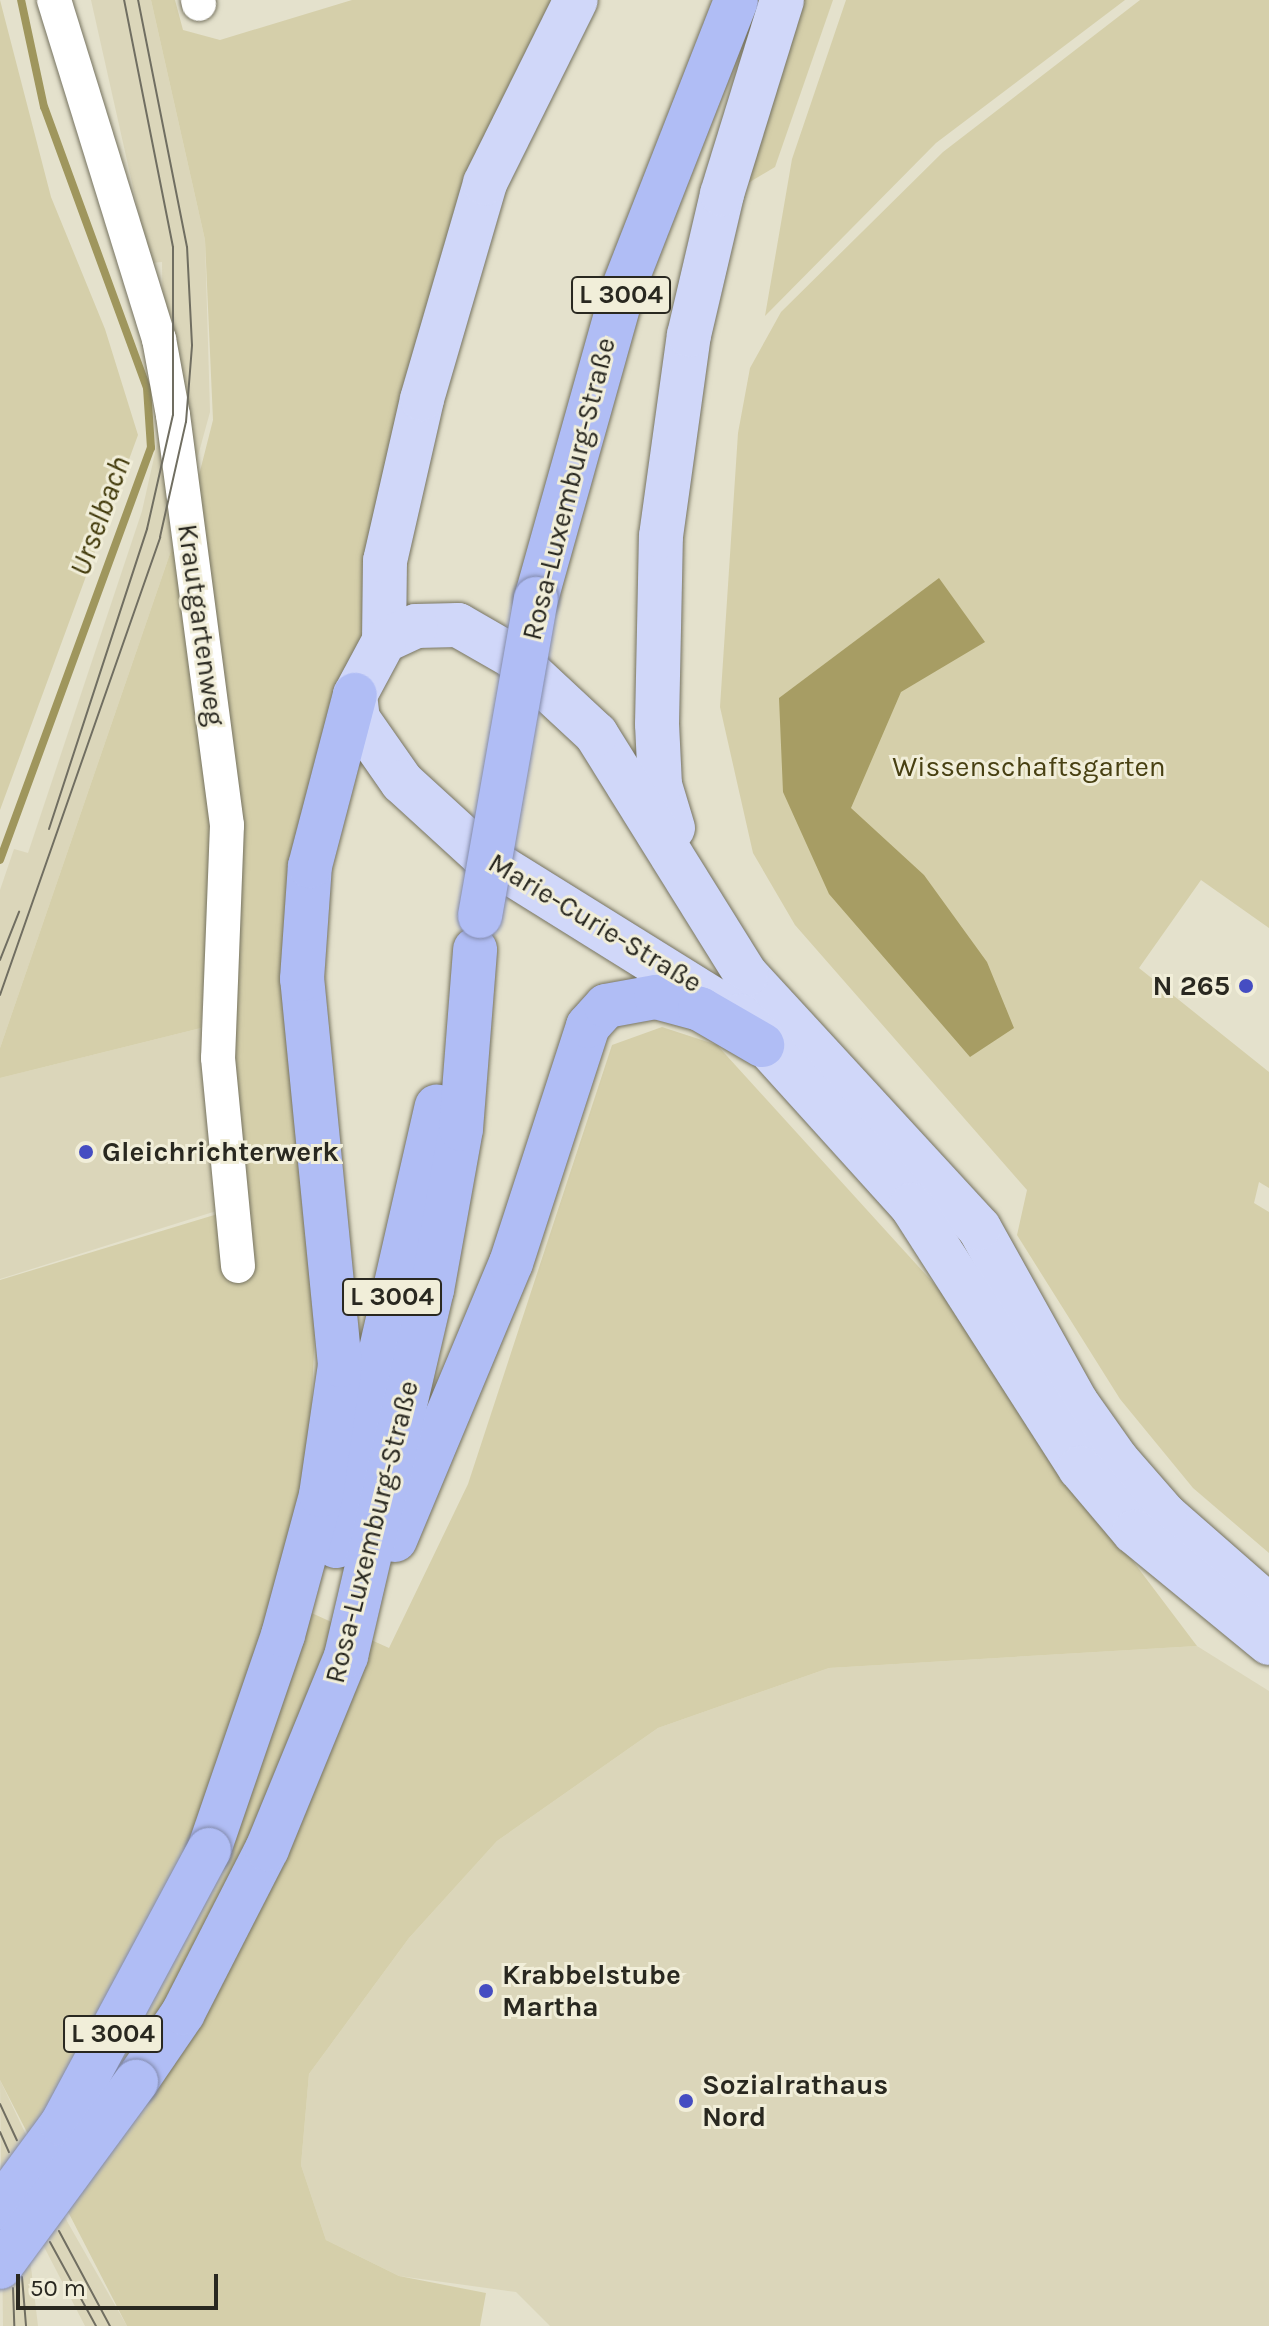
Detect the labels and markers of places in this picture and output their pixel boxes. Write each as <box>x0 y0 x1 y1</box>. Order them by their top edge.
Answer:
place label: N 265 <box>1153 969 1230 1003</box>
marker: N 265 <box>1237 977 1255 995</box>
place label: Gleichrichterwerk <box>102 1135 339 1169</box>
marker: Gleichrichterwerk <box>77 1143 95 1161</box>
place label: Krabbelstube Martha <box>502 1958 681 2024</box>
marker: Krabbelstube Martha <box>477 1982 495 2000</box>
place label: Sozialrathaus Nord <box>702 2068 888 2134</box>
marker: Sozialrathaus Nord <box>677 2092 695 2110</box>

